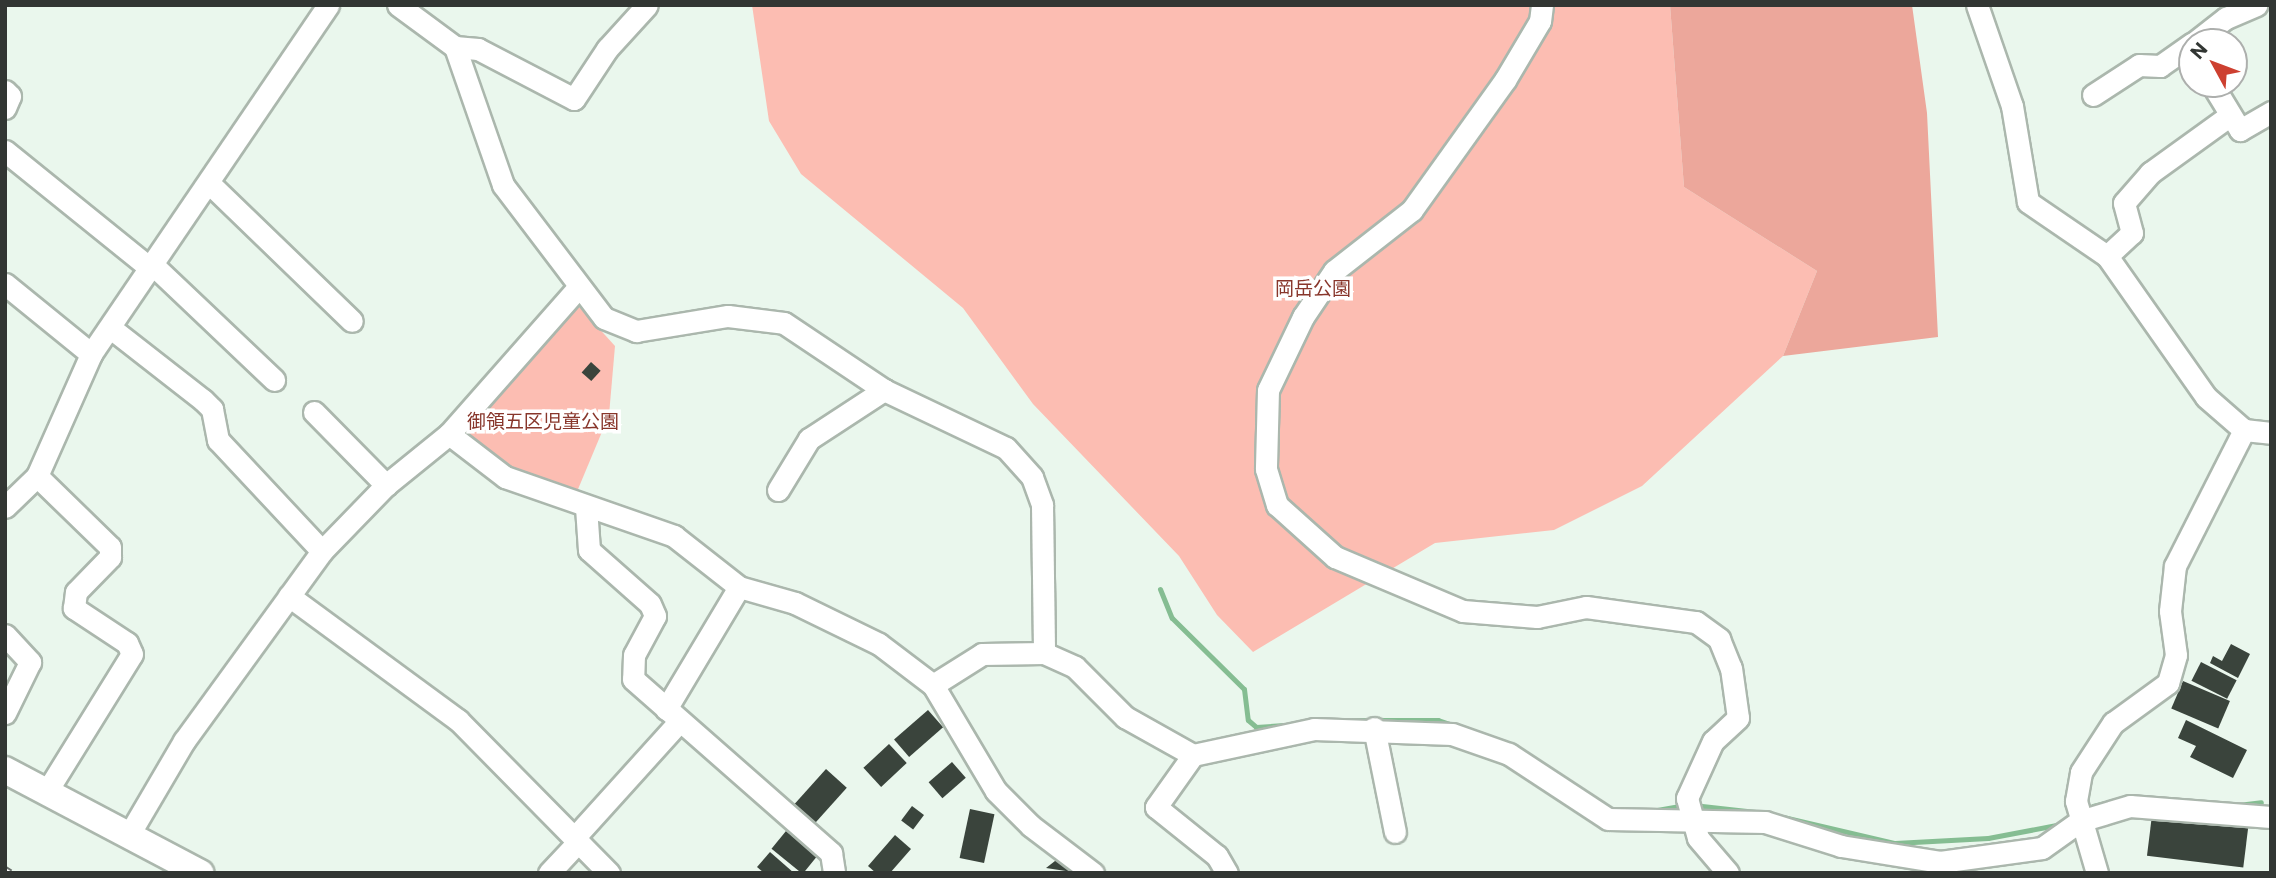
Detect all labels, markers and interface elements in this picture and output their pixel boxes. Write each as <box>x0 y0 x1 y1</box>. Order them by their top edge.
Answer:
north arrow <box>2178 28 2248 98</box>
text: N <box>2185 37 2212 63</box>
park label: 岡岳公園 <box>1275 277 1351 299</box>
park label: 御領五区児童公園 <box>467 410 619 432</box>

